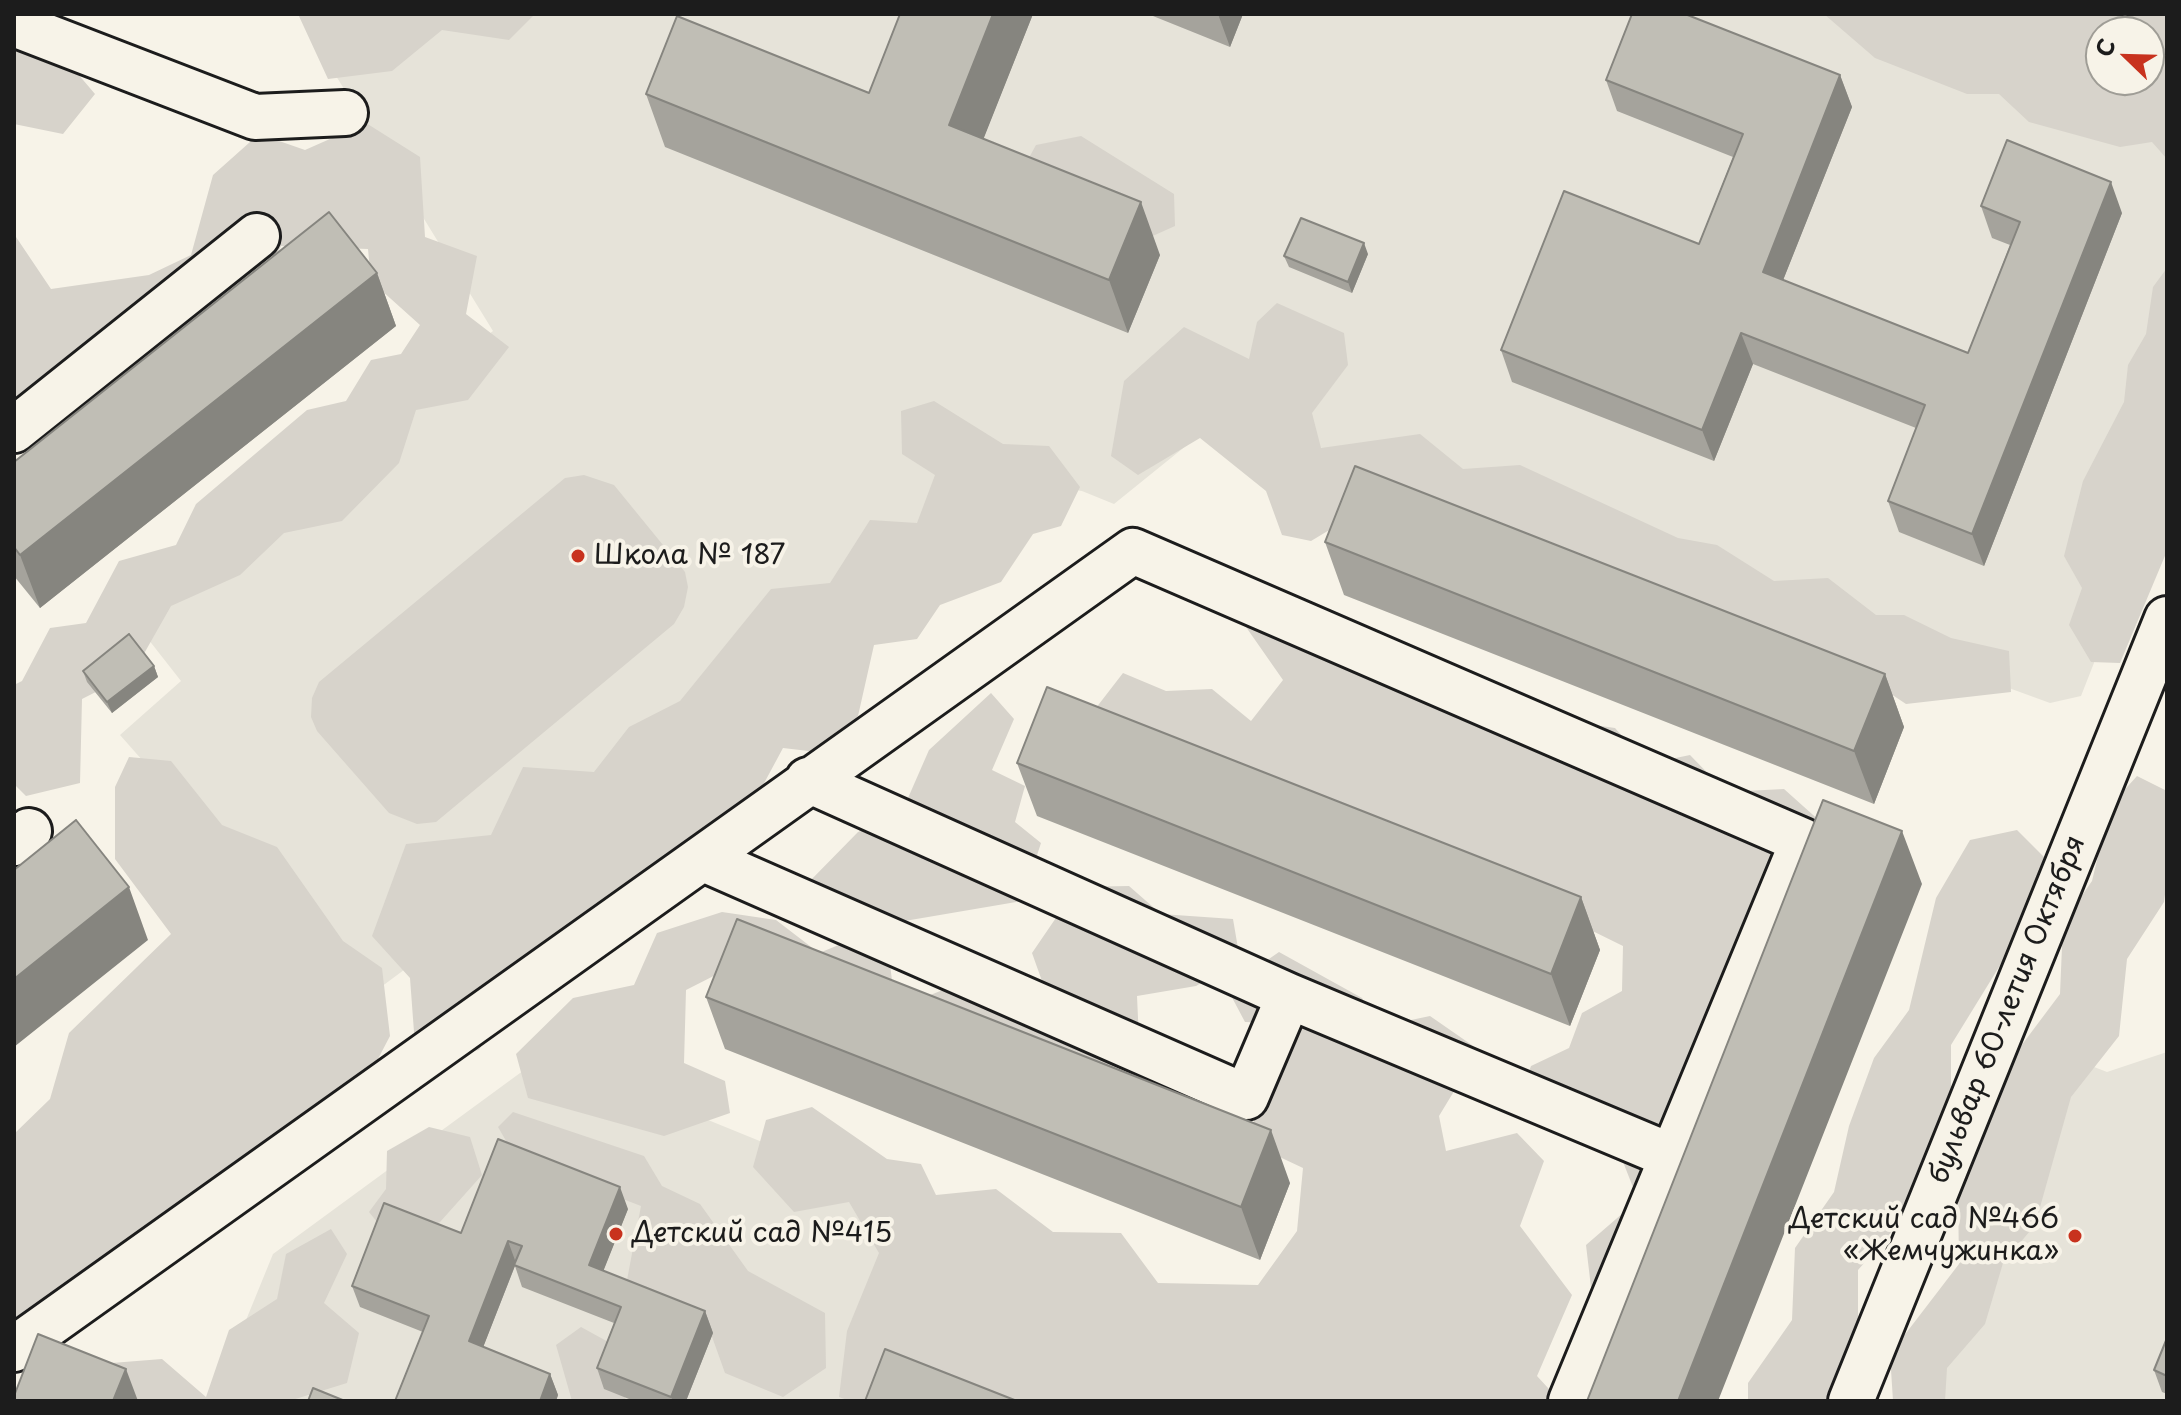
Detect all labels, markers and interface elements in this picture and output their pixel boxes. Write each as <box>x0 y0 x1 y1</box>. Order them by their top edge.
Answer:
north arrow <box>2085 16 2165 96</box>
text: С <box>2086 33 2123 61</box>
place label: Школа № 187 <box>594 539 785 573</box>
marker: Школа № 187 <box>569 547 587 565</box>
street label: бульвар 60-летия Октября <box>1923 831 2093 1189</box>
place label: Детский сад №466 «Жемчужинка» <box>1789 1203 2059 1269</box>
place label: Детский сад №415 <box>632 1217 892 1251</box>
marker: Детский сад №415 <box>607 1225 625 1243</box>
marker: Детский сад №466 «Жемчужинка» <box>2066 1227 2084 1245</box>

